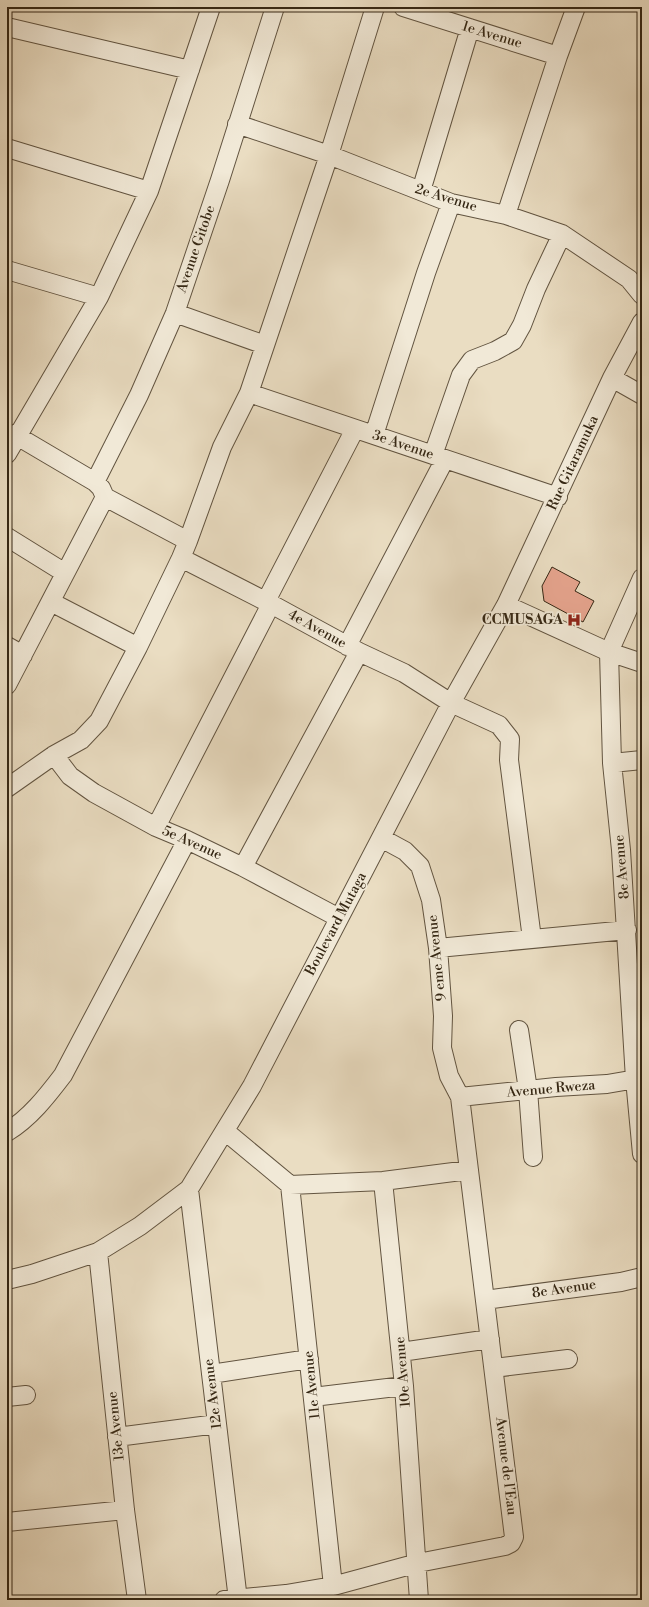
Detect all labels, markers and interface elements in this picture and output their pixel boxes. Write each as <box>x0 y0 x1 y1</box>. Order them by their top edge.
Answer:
street label: 1e Avenue <box>460 17 524 53</box>
street label: 2e Avenue <box>413 180 479 216</box>
street label: Avenue Gitobe <box>172 203 219 296</box>
street label: Rue Gitaramuka <box>543 412 603 513</box>
street label: 3e Avenue <box>370 426 436 464</box>
street label: 4e Avenue <box>284 606 350 652</box>
place label: CCMUSAGA <box>482 611 564 629</box>
hospital icon: CCMUSAGA <box>566 612 582 628</box>
street label: 5e Avenue <box>159 822 225 864</box>
street label: 8e Avenue <box>610 834 634 900</box>
street label: Boulevard Mutaga <box>301 868 371 980</box>
street label: 9 eme Avenue <box>424 914 450 1002</box>
street label: Avenue Rweza <box>505 1076 597 1102</box>
street label: 8e Avenue <box>531 1276 597 1302</box>
street label: 10e Avenue <box>391 1336 415 1408</box>
street label: 11e Avenue <box>299 1350 325 1420</box>
street label: 12e Avenue <box>200 1358 226 1430</box>
street label: 13e Avenue <box>103 1390 129 1462</box>
street label: Avenue de l'Eau <box>491 1415 521 1516</box>

